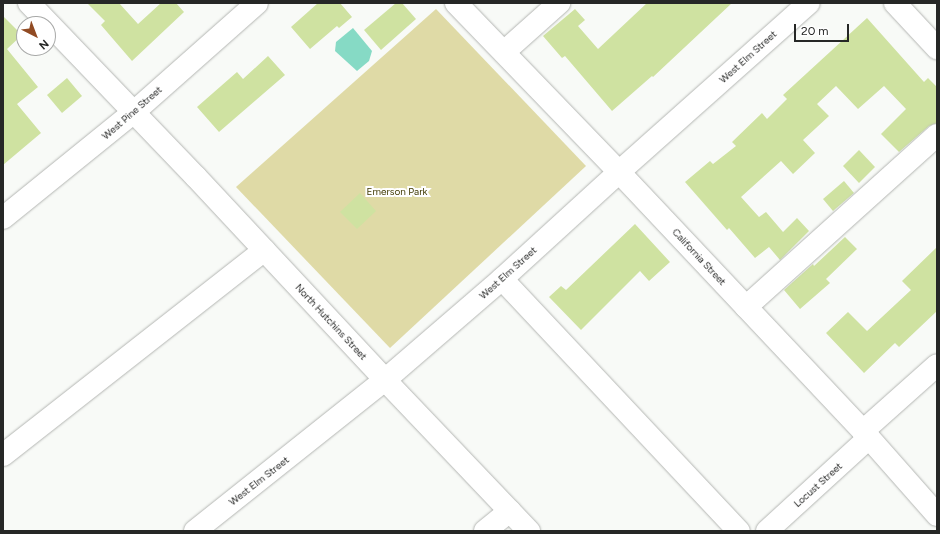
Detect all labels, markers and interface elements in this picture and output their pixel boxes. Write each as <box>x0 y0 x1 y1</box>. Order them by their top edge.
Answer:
north arrow <box>16 16 56 56</box>
scale bar <box>796 16 851 42</box>
text: 20 m <box>801 24 829 38</box>
street label: West Elm Street <box>717 28 779 86</box>
text: N <box>36 37 51 52</box>
street label: West Pine Street <box>100 84 164 142</box>
park label: Emerson Park <box>367 186 427 198</box>
street label: California Street <box>670 226 728 288</box>
street label: West Elm Street <box>477 244 539 302</box>
street label: North Hutchins Street <box>293 281 369 363</box>
street label: West Elm Street <box>227 454 291 508</box>
street label: Locust Street <box>791 460 845 510</box>

